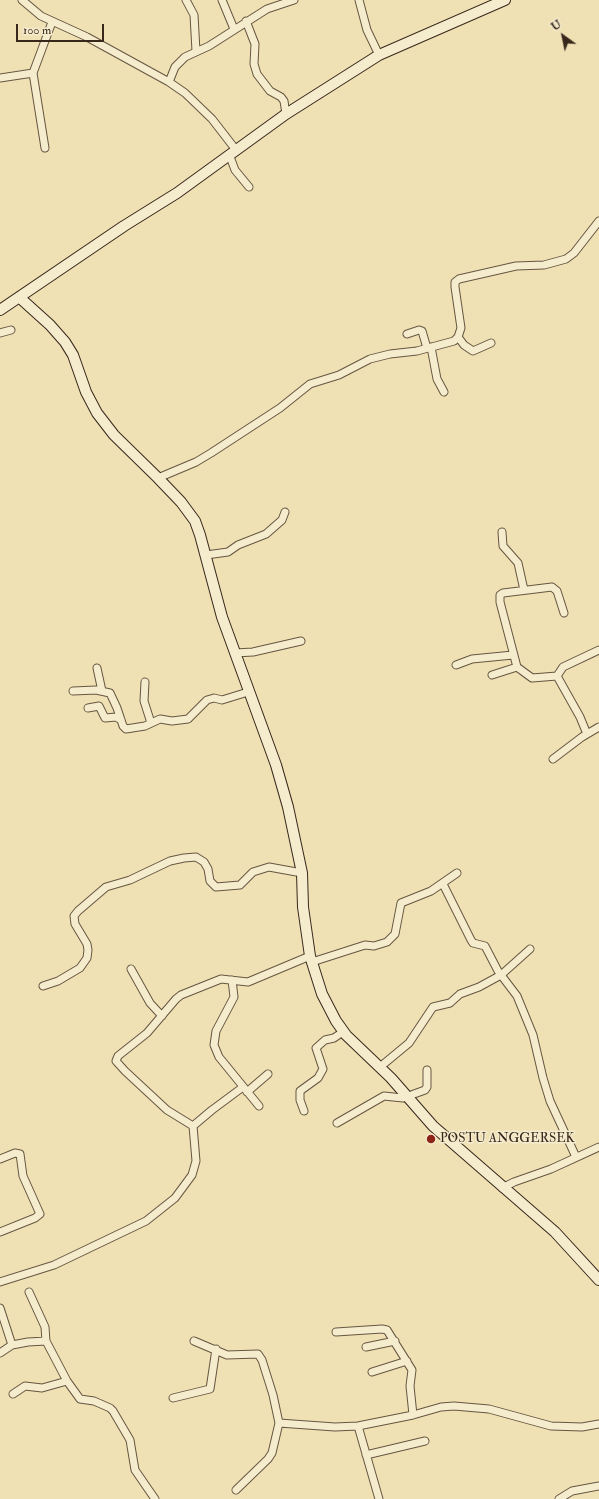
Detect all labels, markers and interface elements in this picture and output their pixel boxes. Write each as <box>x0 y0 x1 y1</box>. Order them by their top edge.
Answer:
scale bar <box>18 16 106 42</box>
north arrow <box>543 16 583 56</box>
text: U <box>549 18 564 33</box>
text: 100 m <box>23 23 51 38</box>
place label: POSTU ANGGERSEK <box>440 1131 575 1147</box>
marker: POSTU ANGGERSEK <box>425 1133 437 1145</box>

